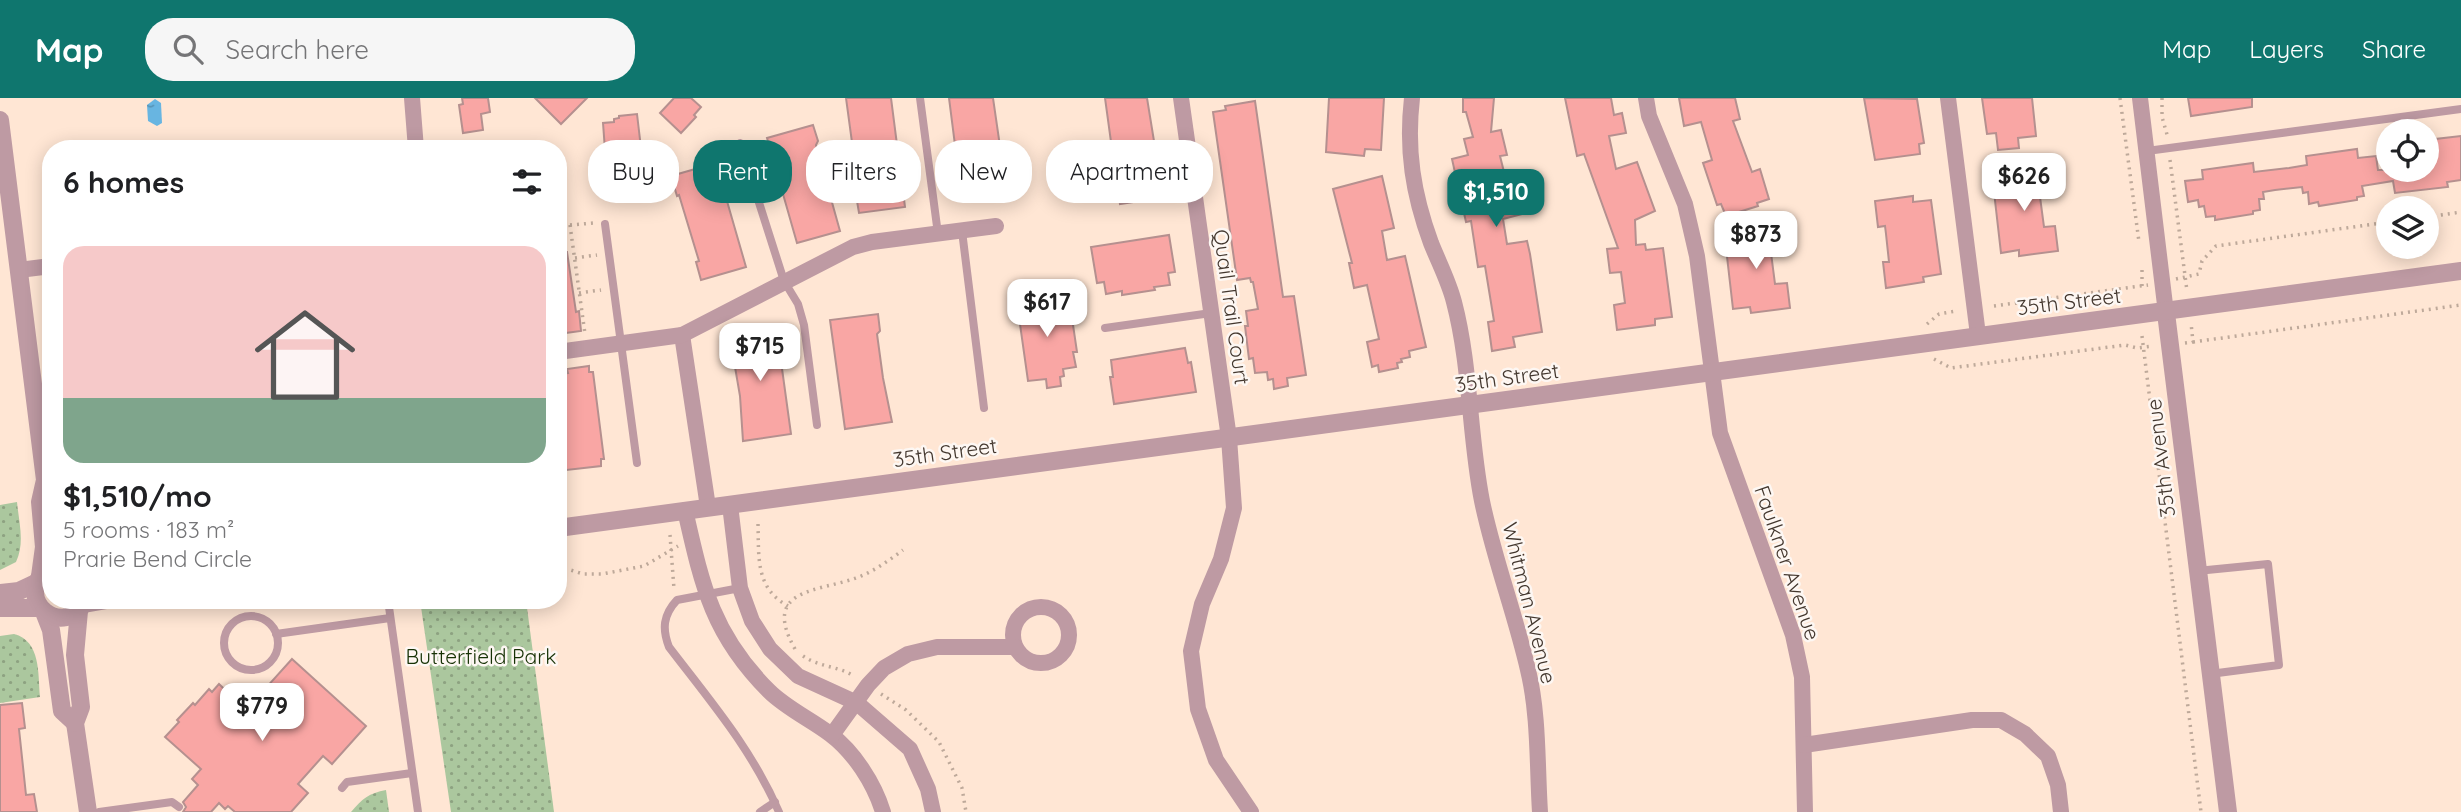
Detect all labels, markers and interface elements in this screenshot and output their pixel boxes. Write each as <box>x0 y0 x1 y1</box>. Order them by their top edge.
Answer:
search box <box>145 18 635 81</box>
text: Map <box>35 29 103 70</box>
icon: search <box>169 30 207 68</box>
text: Search here <box>225 33 369 66</box>
text: Map <box>2162 34 2211 64</box>
text: Layers <box>2249 34 2324 64</box>
text: Share <box>2362 34 2426 64</box>
map controls <box>2376 119 2439 259</box>
button: locate <box>2376 119 2439 182</box>
chip: Buy <box>588 140 679 203</box>
chip: Rent <box>693 140 792 203</box>
chip: Filters <box>806 140 921 203</box>
chip: New <box>935 140 1032 203</box>
chip: Apartment <box>1046 140 1213 203</box>
pin: $626 <box>1983 153 2065 213</box>
text: $626 <box>1998 161 2050 190</box>
text: 6 homes <box>63 163 184 201</box>
icon: filters <box>508 163 546 201</box>
pin: $1,510 <box>1439 170 1553 229</box>
text: $1,510 <box>1463 177 1529 206</box>
button: layers <box>2376 196 2439 259</box>
pin: $873 <box>1715 212 1797 271</box>
text: $873 <box>1730 219 1782 248</box>
street label: Quail Trail Court <box>1208 228 1256 386</box>
pin: $617 <box>1006 280 1088 339</box>
street label: 35th Street <box>2015 282 2122 320</box>
text: $617 <box>1023 287 1071 316</box>
icon: home <box>242 292 368 418</box>
pin: $715 <box>719 324 801 383</box>
text: $715 <box>735 331 785 360</box>
street label: 35th Street <box>1453 357 1560 397</box>
street label: 35th Avenue <box>2140 397 2180 519</box>
street label: 35th Street <box>891 432 998 472</box>
text: $1,510/mo <box>63 477 212 515</box>
street label: Faulkner Avenue <box>1749 482 1827 643</box>
text: 5 rooms · 183 m² <box>63 515 234 544</box>
street label: Whitman Avenue <box>1497 519 1563 686</box>
text: Prarie Bend Circle <box>63 544 252 573</box>
park label: Butterfield Park <box>405 643 557 669</box>
pin: $779 <box>221 684 303 743</box>
text: $779 <box>236 691 288 720</box>

